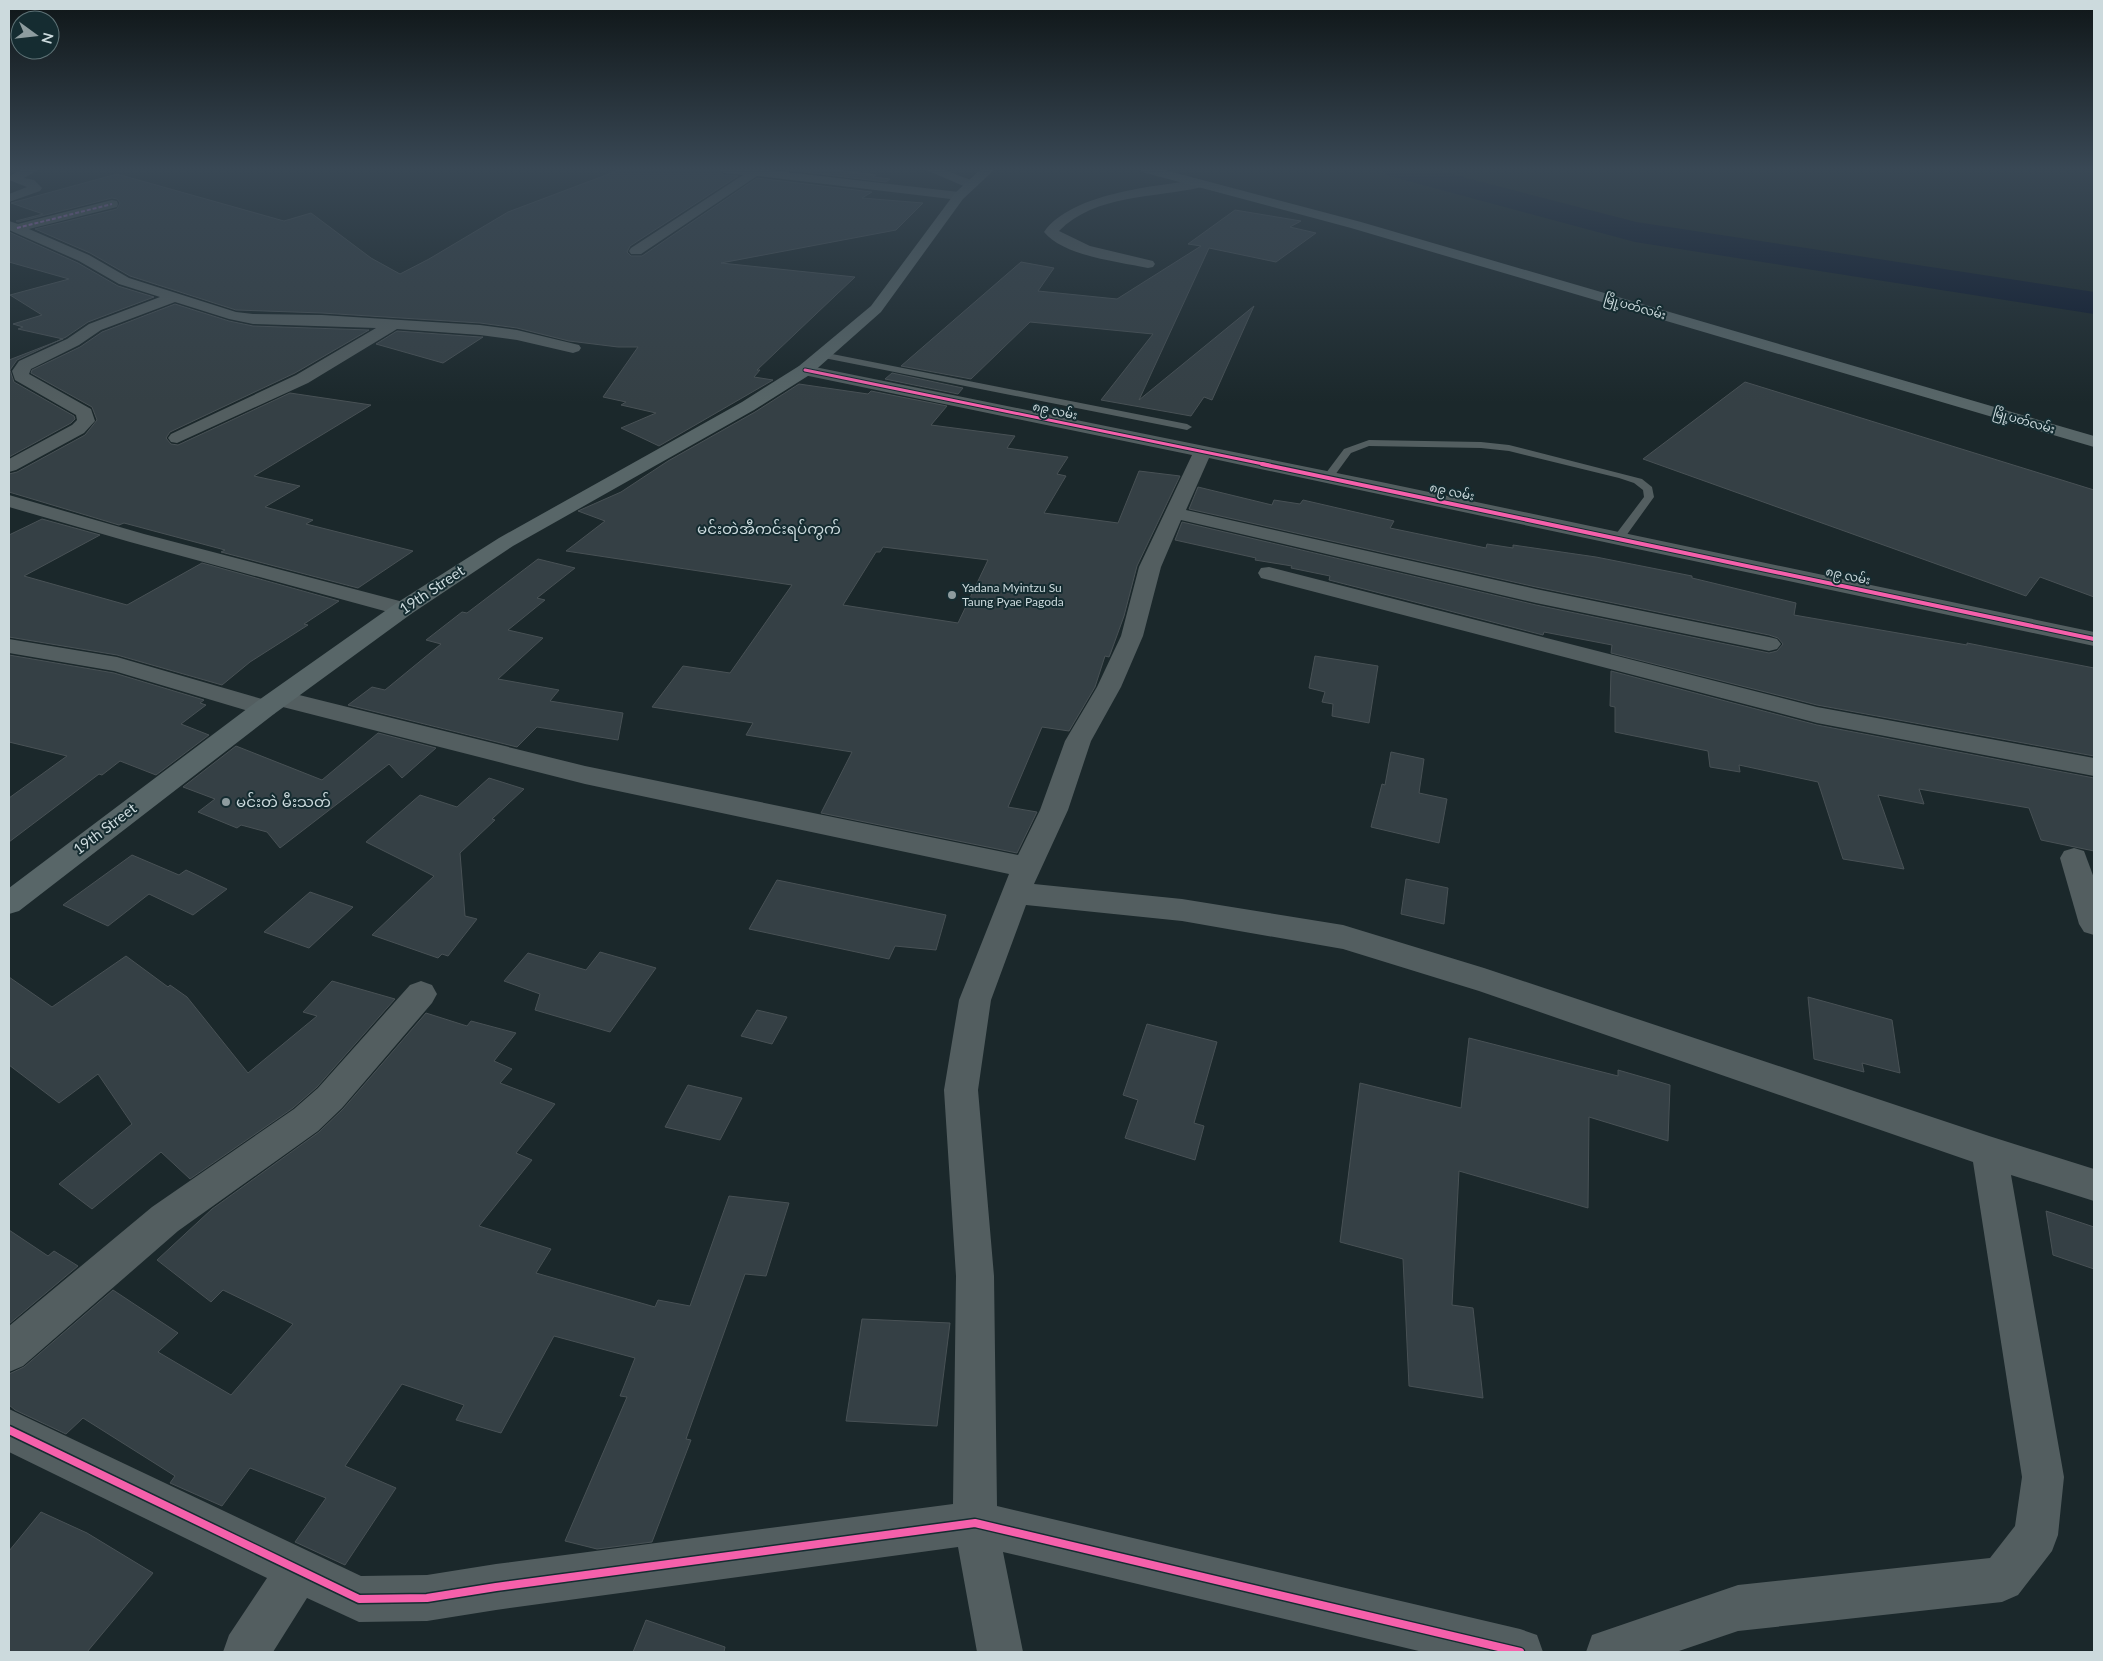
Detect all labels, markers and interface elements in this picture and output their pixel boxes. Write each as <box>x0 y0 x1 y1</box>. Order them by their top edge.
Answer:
north arrow <box>10 10 60 60</box>
text: N <box>38 31 58 46</box>
street label: မြို့ပတ်လမ်း <box>1602 290 1668 325</box>
street label: ၈၉ လမ်း <box>1031 397 1079 425</box>
street label: မြို့ပတ်လမ်း <box>1991 404 2057 439</box>
street label: ၈၉ လမ်း <box>1428 478 1476 506</box>
district label: မင်းတဲအီကင်းရပ်ကွက် <box>697 519 841 541</box>
street label: 19th Street <box>396 561 468 617</box>
street label: ၈၉ လမ်း <box>1824 562 1872 590</box>
place label: Yadana Myintzu Su Taung Pyae Pagoda <box>962 580 1064 609</box>
marker: Yadana Myintzu Su Taung Pyae Pagoda <box>946 589 958 601</box>
place label: မင်းတဲ မီးသတ် <box>236 792 331 810</box>
marker: မင်းတဲ မီးသတ် <box>220 796 232 808</box>
street label: 19th Street <box>69 798 140 858</box>

